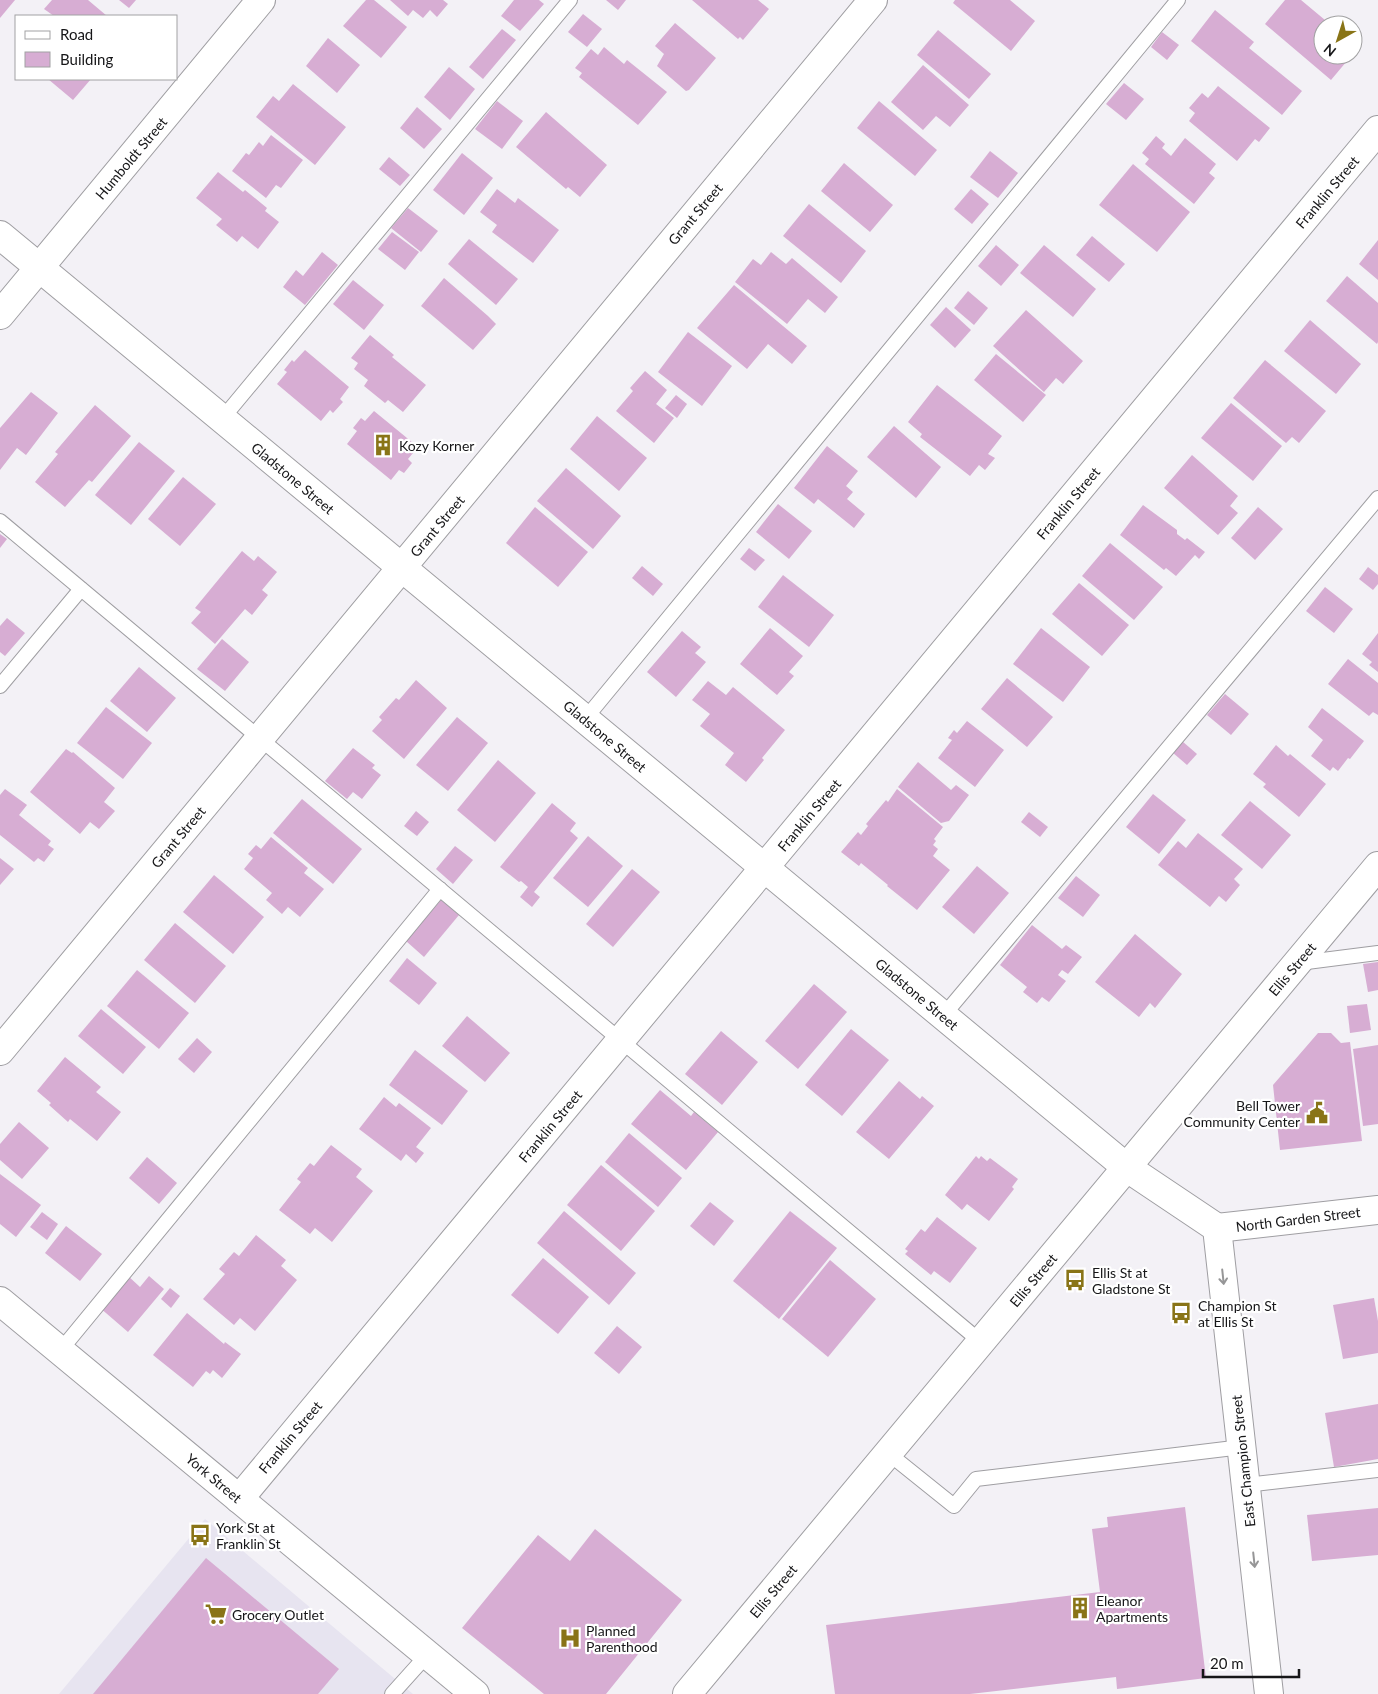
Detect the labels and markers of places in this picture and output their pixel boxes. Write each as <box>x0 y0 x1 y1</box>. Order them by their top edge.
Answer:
building icon: Kozy Korner <box>370 432 396 458</box>
place label: Kozy Korner <box>399 437 474 454</box>
place label: Bell Tower Community Center <box>1184 1097 1300 1130</box>
public building icon: Bell Tower Community Center <box>1304 1100 1330 1126</box>
place label: Ellis St at Gladstone St <box>1092 1264 1170 1297</box>
bus stop icon: Ellis St at Gladstone St <box>1062 1267 1088 1293</box>
place label: Champion St at Ellis St <box>1198 1297 1276 1330</box>
bus stop icon: Champion St at Ellis St <box>1168 1300 1194 1326</box>
place label: York St at Franklin St <box>216 1519 281 1552</box>
bus stop icon: York St at Franklin St <box>187 1522 213 1548</box>
place label: Eleanor Apartments <box>1096 1592 1168 1625</box>
building icon: Eleanor Apartments <box>1067 1595 1093 1621</box>
supermarket icon: Grocery Outlet <box>203 1601 229 1627</box>
place label: Grocery Outlet <box>232 1606 324 1623</box>
place label: Planned Parenthood <box>586 1622 658 1655</box>
hospital icon: Planned Parenthood <box>557 1625 583 1651</box>

